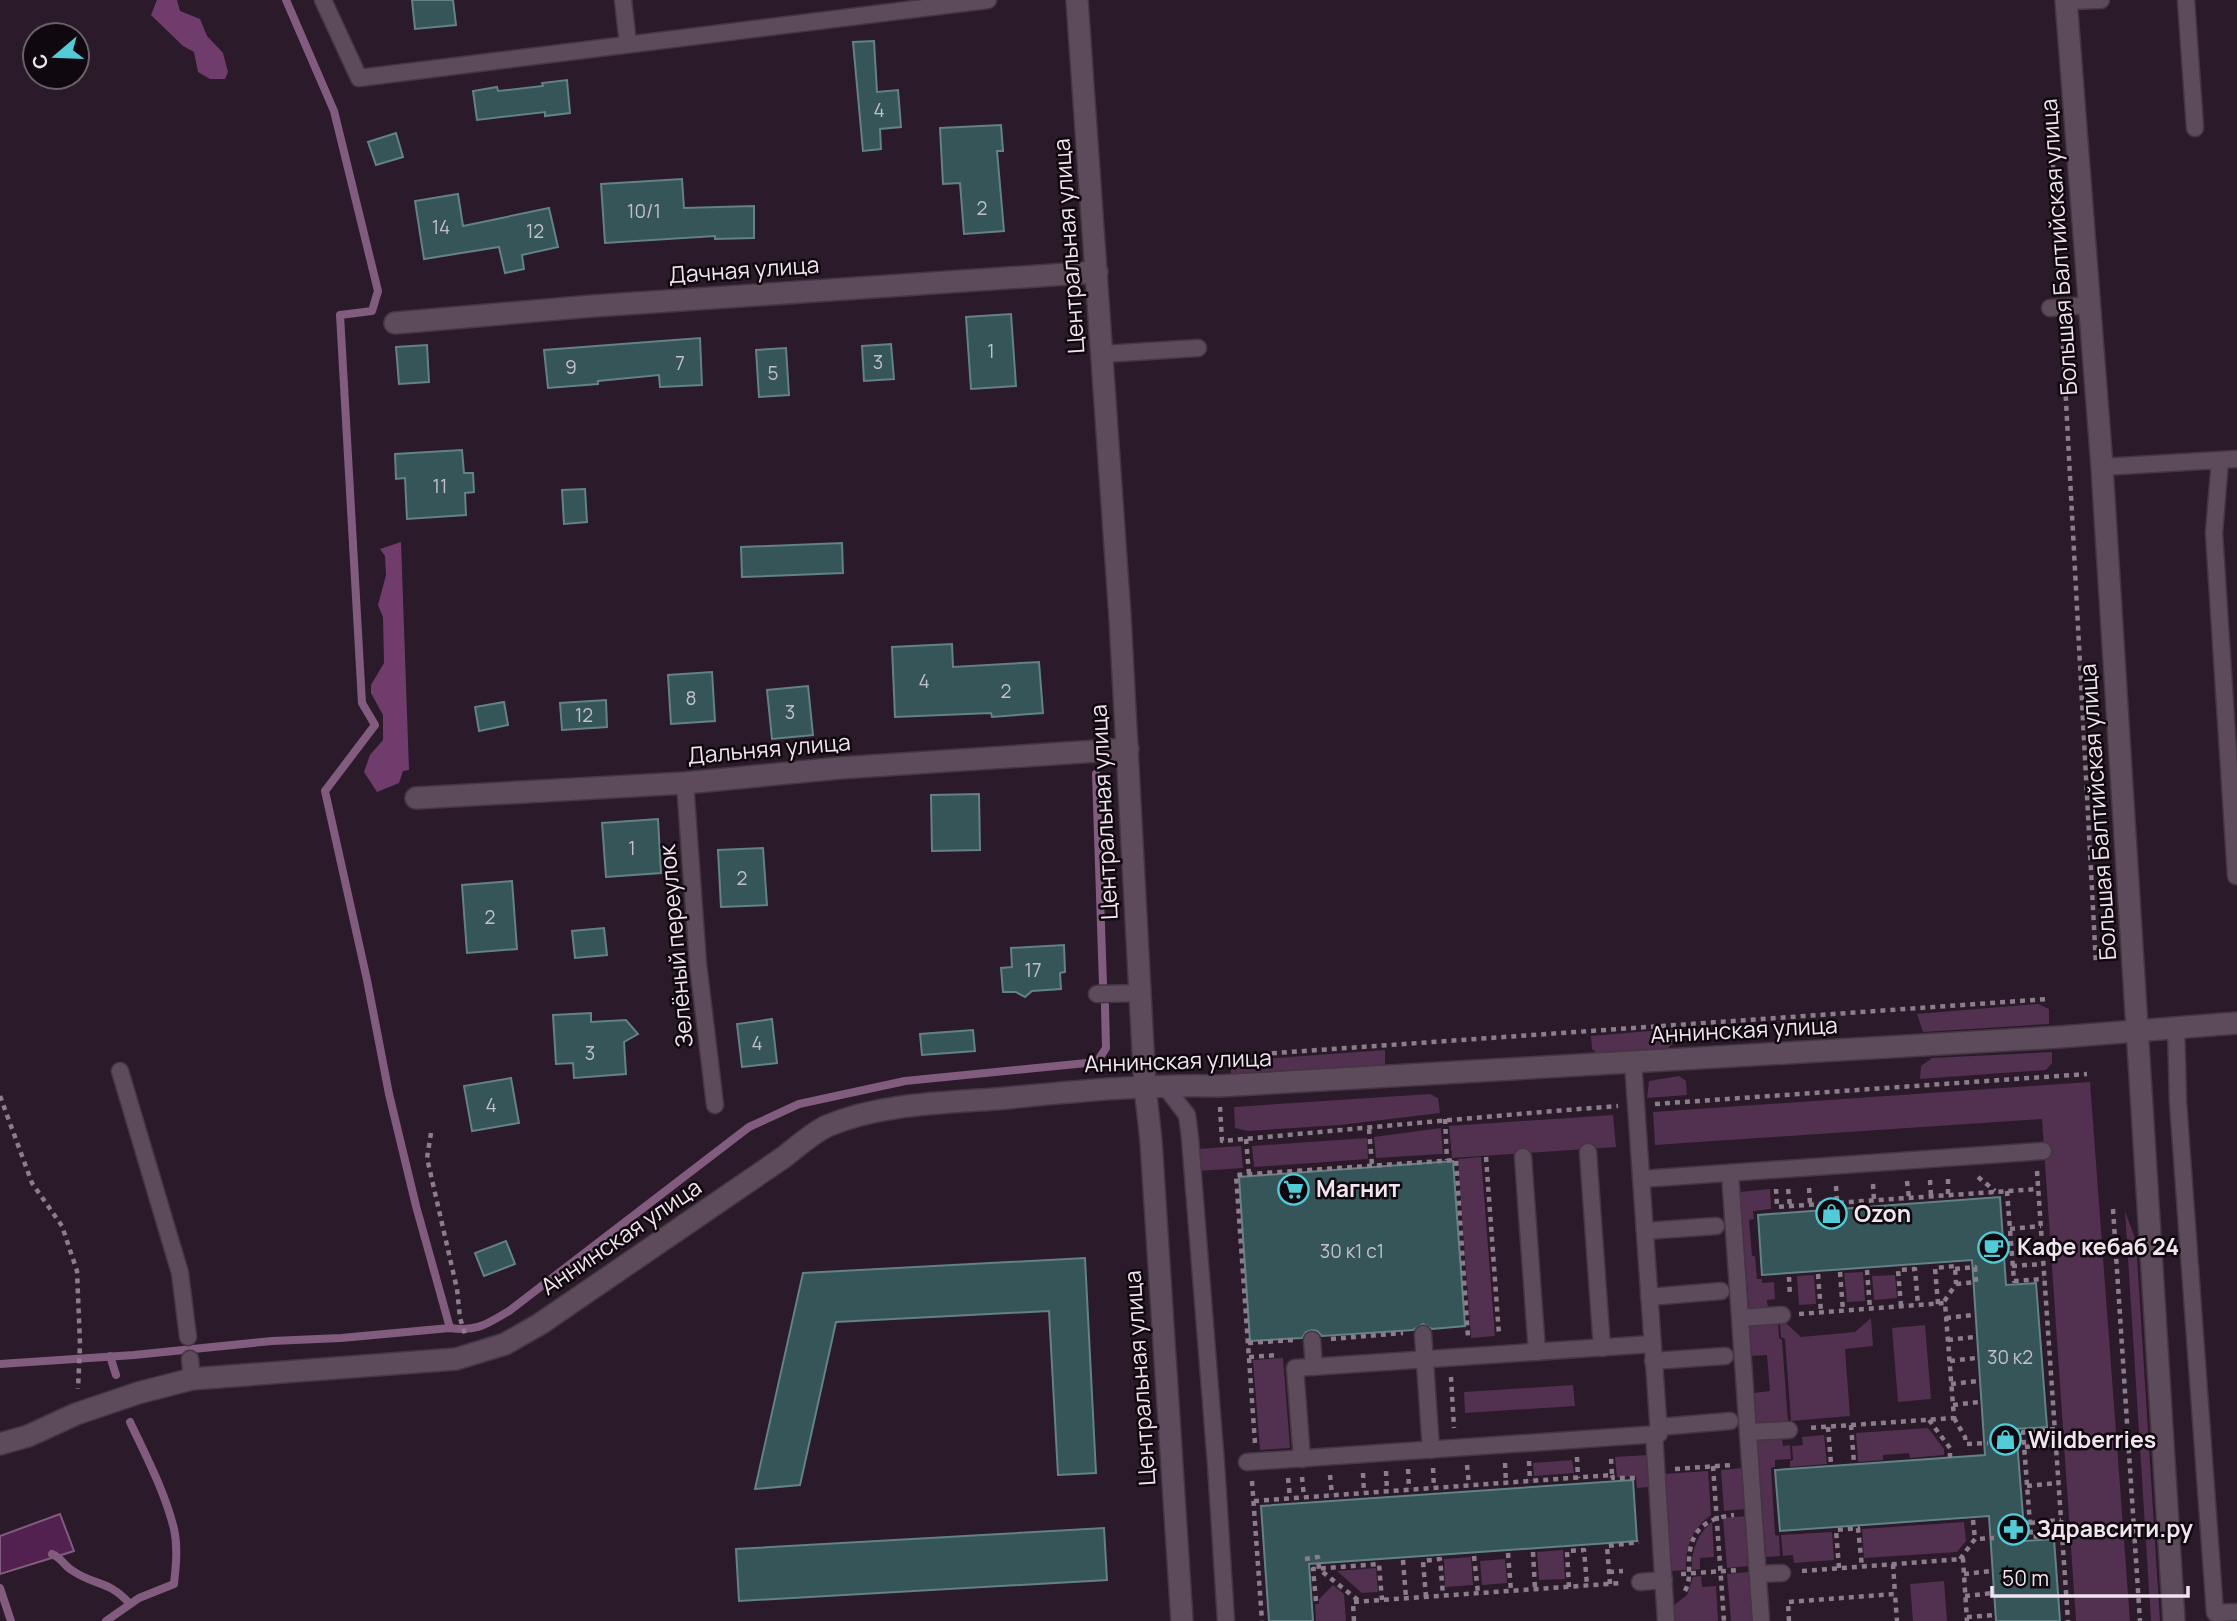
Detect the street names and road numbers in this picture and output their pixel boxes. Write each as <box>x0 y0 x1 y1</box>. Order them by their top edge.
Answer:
street label: Большая Балтийская улица <box>2032 98 2084 396</box>
street label: Центральная улица <box>1045 138 1091 355</box>
street label: Дачная улица <box>668 248 820 290</box>
street label: Большая Балтийская улица <box>2071 663 2123 961</box>
street label: Центральная улица <box>1081 704 1125 920</box>
street label: Дальняя улица <box>686 725 852 771</box>
street label: Зелёный переулок <box>650 843 700 1049</box>
street label: Аннинская улица <box>1649 1008 1838 1050</box>
street label: Аннинская улица <box>1084 1041 1272 1079</box>
street label: Аннинская улица <box>534 1170 707 1302</box>
street label: Центральная улица <box>1116 1270 1162 1487</box>

